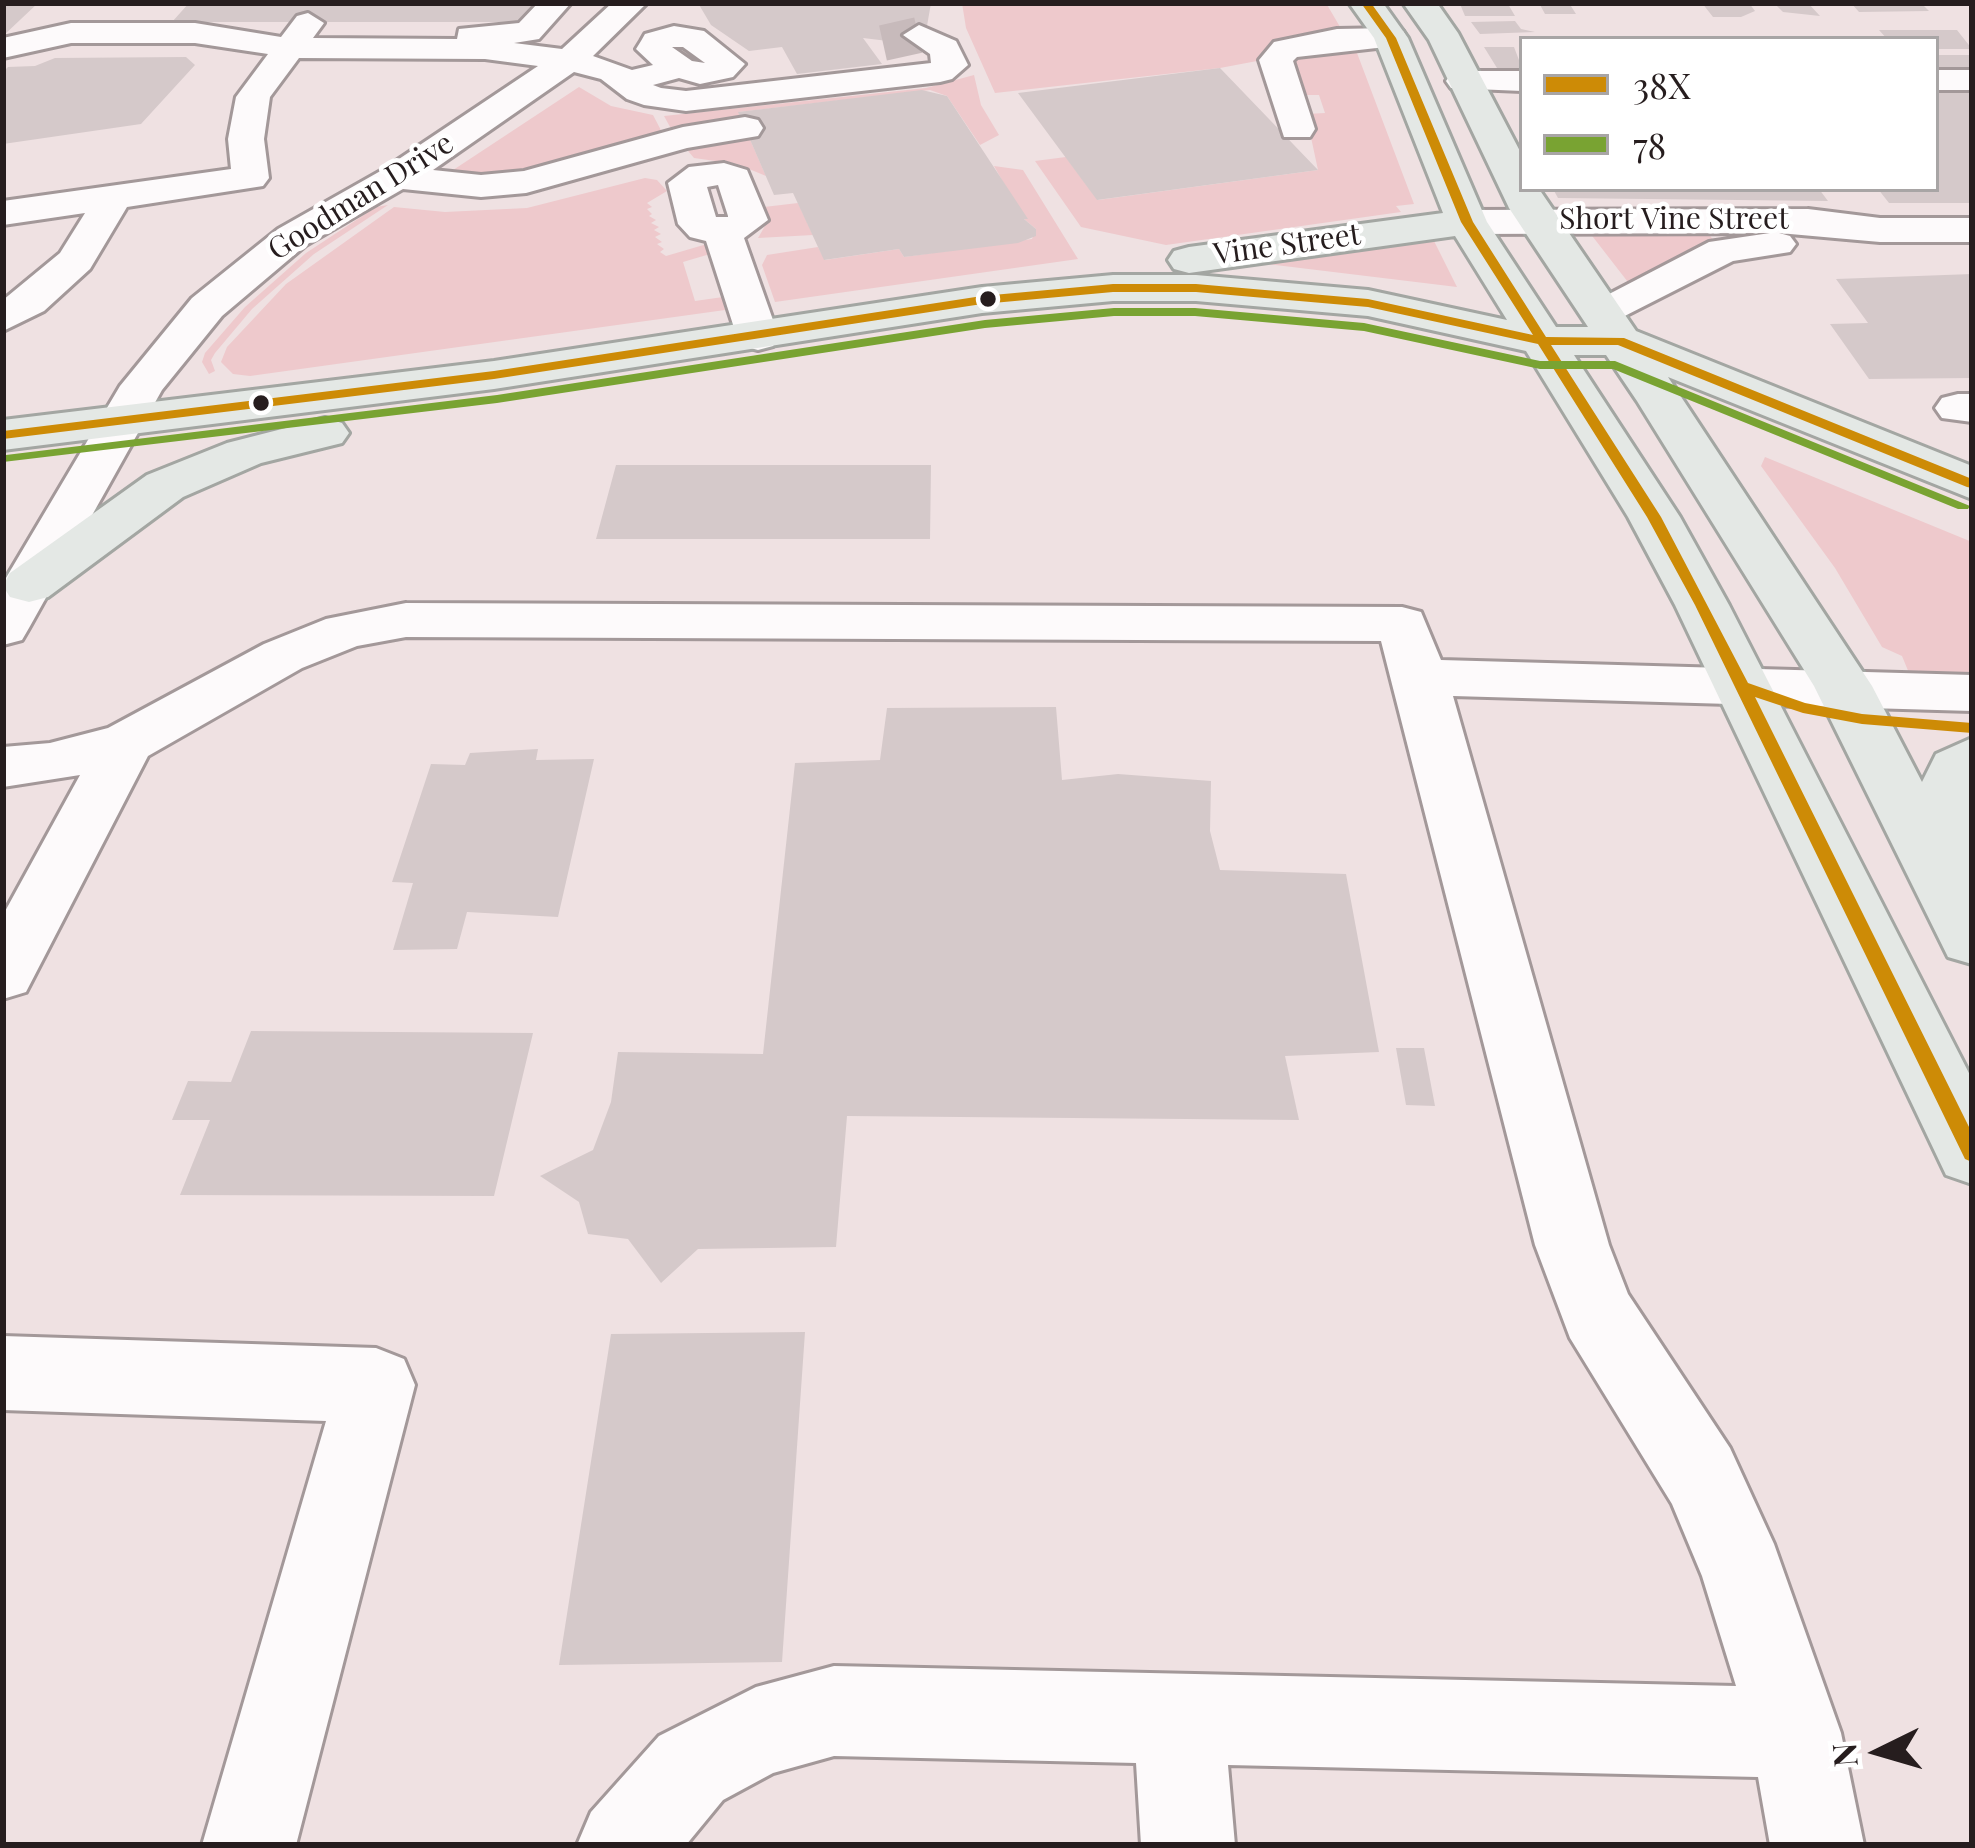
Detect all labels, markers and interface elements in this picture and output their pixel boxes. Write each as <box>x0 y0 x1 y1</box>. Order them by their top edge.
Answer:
legend <box>1519 36 1939 192</box>
text: 38X <box>1633 60 1691 108</box>
text: 78 <box>1633 120 1666 168</box>
street label: Goodman Drive <box>262 126 460 268</box>
street label: Short Vine Street <box>1559 202 1789 238</box>
street label: Vine Street <box>1211 217 1363 273</box>
unlabelled marker <box>977 288 999 310</box>
unlabelled marker <box>250 392 272 414</box>
north arrow <box>1819 1692 1939 1812</box>
text: N <box>1820 1741 1866 1769</box>

